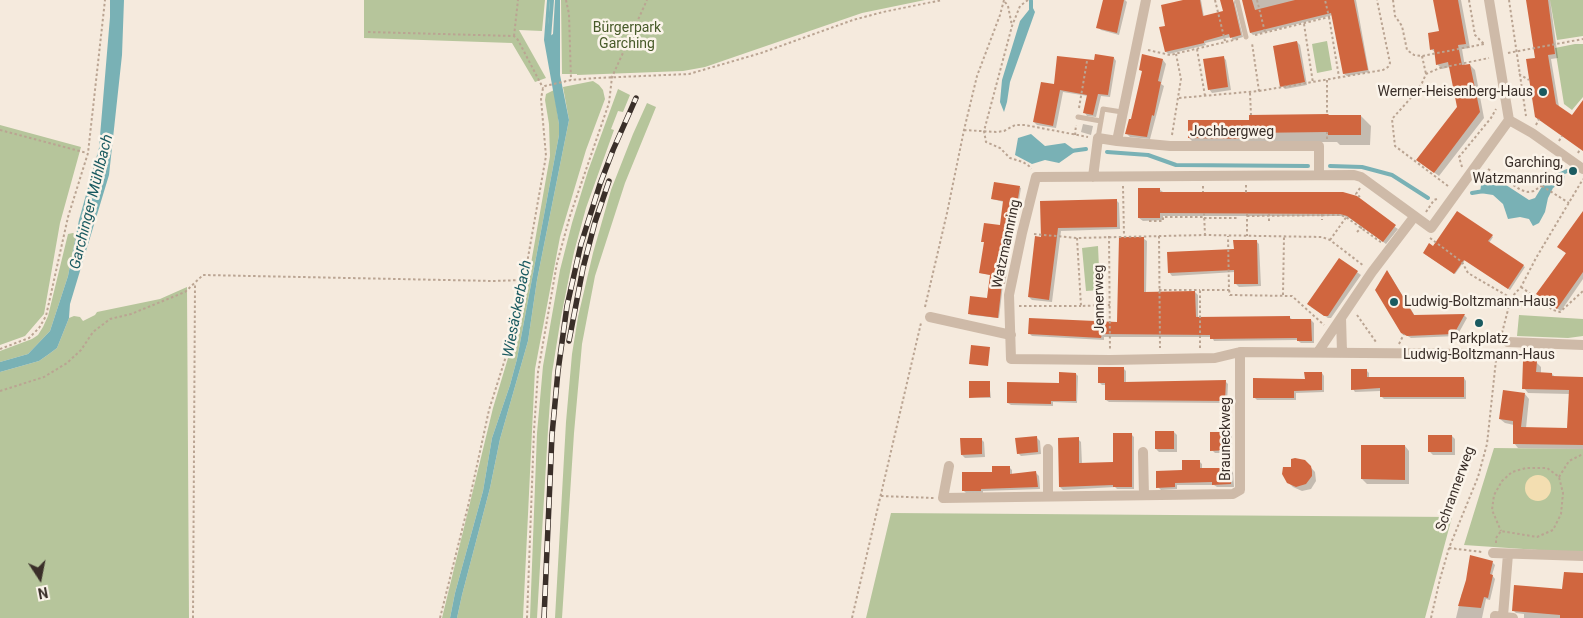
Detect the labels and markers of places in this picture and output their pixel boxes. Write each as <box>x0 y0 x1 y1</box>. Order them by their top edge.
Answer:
place label: Werner-Heisenberg-Haus <box>1377 84 1533 100</box>
marker: Werner-Heisenberg-Haus <box>1537 86 1549 98</box>
place label: Garching, Watzmannring <box>1473 155 1563 188</box>
marker: Garching, Watzmannring <box>1567 165 1579 177</box>
place label: Ludwig-Boltzmann-Haus <box>1404 294 1556 310</box>
marker: Ludwig-Boltzmann-Haus <box>1388 296 1400 308</box>
marker: Parkplatz Ludwig-Boltzmann-Haus <box>1473 317 1485 329</box>
place label: Parkplatz Ludwig-Boltzmann-Haus <box>1403 331 1555 364</box>

